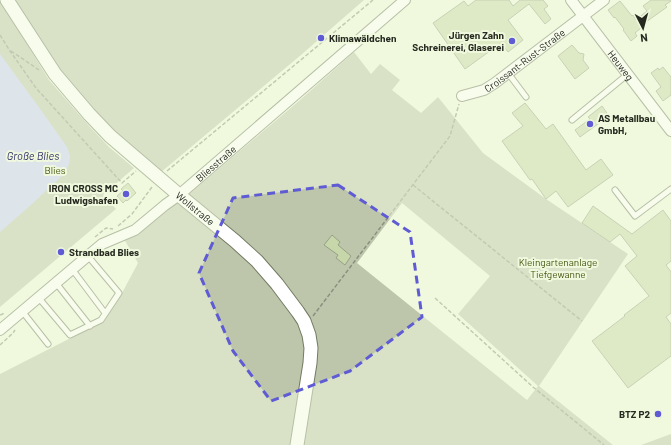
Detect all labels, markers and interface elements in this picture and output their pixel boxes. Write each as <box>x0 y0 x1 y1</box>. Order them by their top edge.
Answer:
north arrow <box>623 8 663 48</box>
street label: Croissant-Rust-Straße <box>482 26 567 94</box>
place label: Jürgen Zahn Schreinerei, Glaserei <box>412 29 504 53</box>
place label: Klimawäldchen <box>329 32 396 44</box>
text: N <box>640 32 648 45</box>
marker: Klimawäldchen <box>316 33 326 43</box>
marker: Jürgen Zahn Schreinerei, Glaserei <box>507 36 517 46</box>
street label: Heuweg <box>605 48 636 83</box>
place label: AS Metallbau GmbH, <box>598 112 655 136</box>
marker: AS Metallbau GmbH, <box>585 119 595 129</box>
street label: Bliesstraße <box>193 143 238 184</box>
water label: Große Blies <box>7 149 59 162</box>
park label: Blies <box>44 164 66 176</box>
place label: IRON CROSS MC Ludwigshafen <box>49 182 118 206</box>
marker: IRON CROSS MC Ludwigshafen <box>121 189 131 199</box>
street label: Wollstraße <box>174 189 217 228</box>
place label: Strandbad Blies <box>69 246 139 258</box>
marker: Strandbad Blies <box>56 247 66 257</box>
park label: Kleingartenanlage Tiefgewanne <box>519 256 597 280</box>
place label: BTZ P2 <box>619 408 650 420</box>
marker: BTZ P2 <box>653 409 663 419</box>

